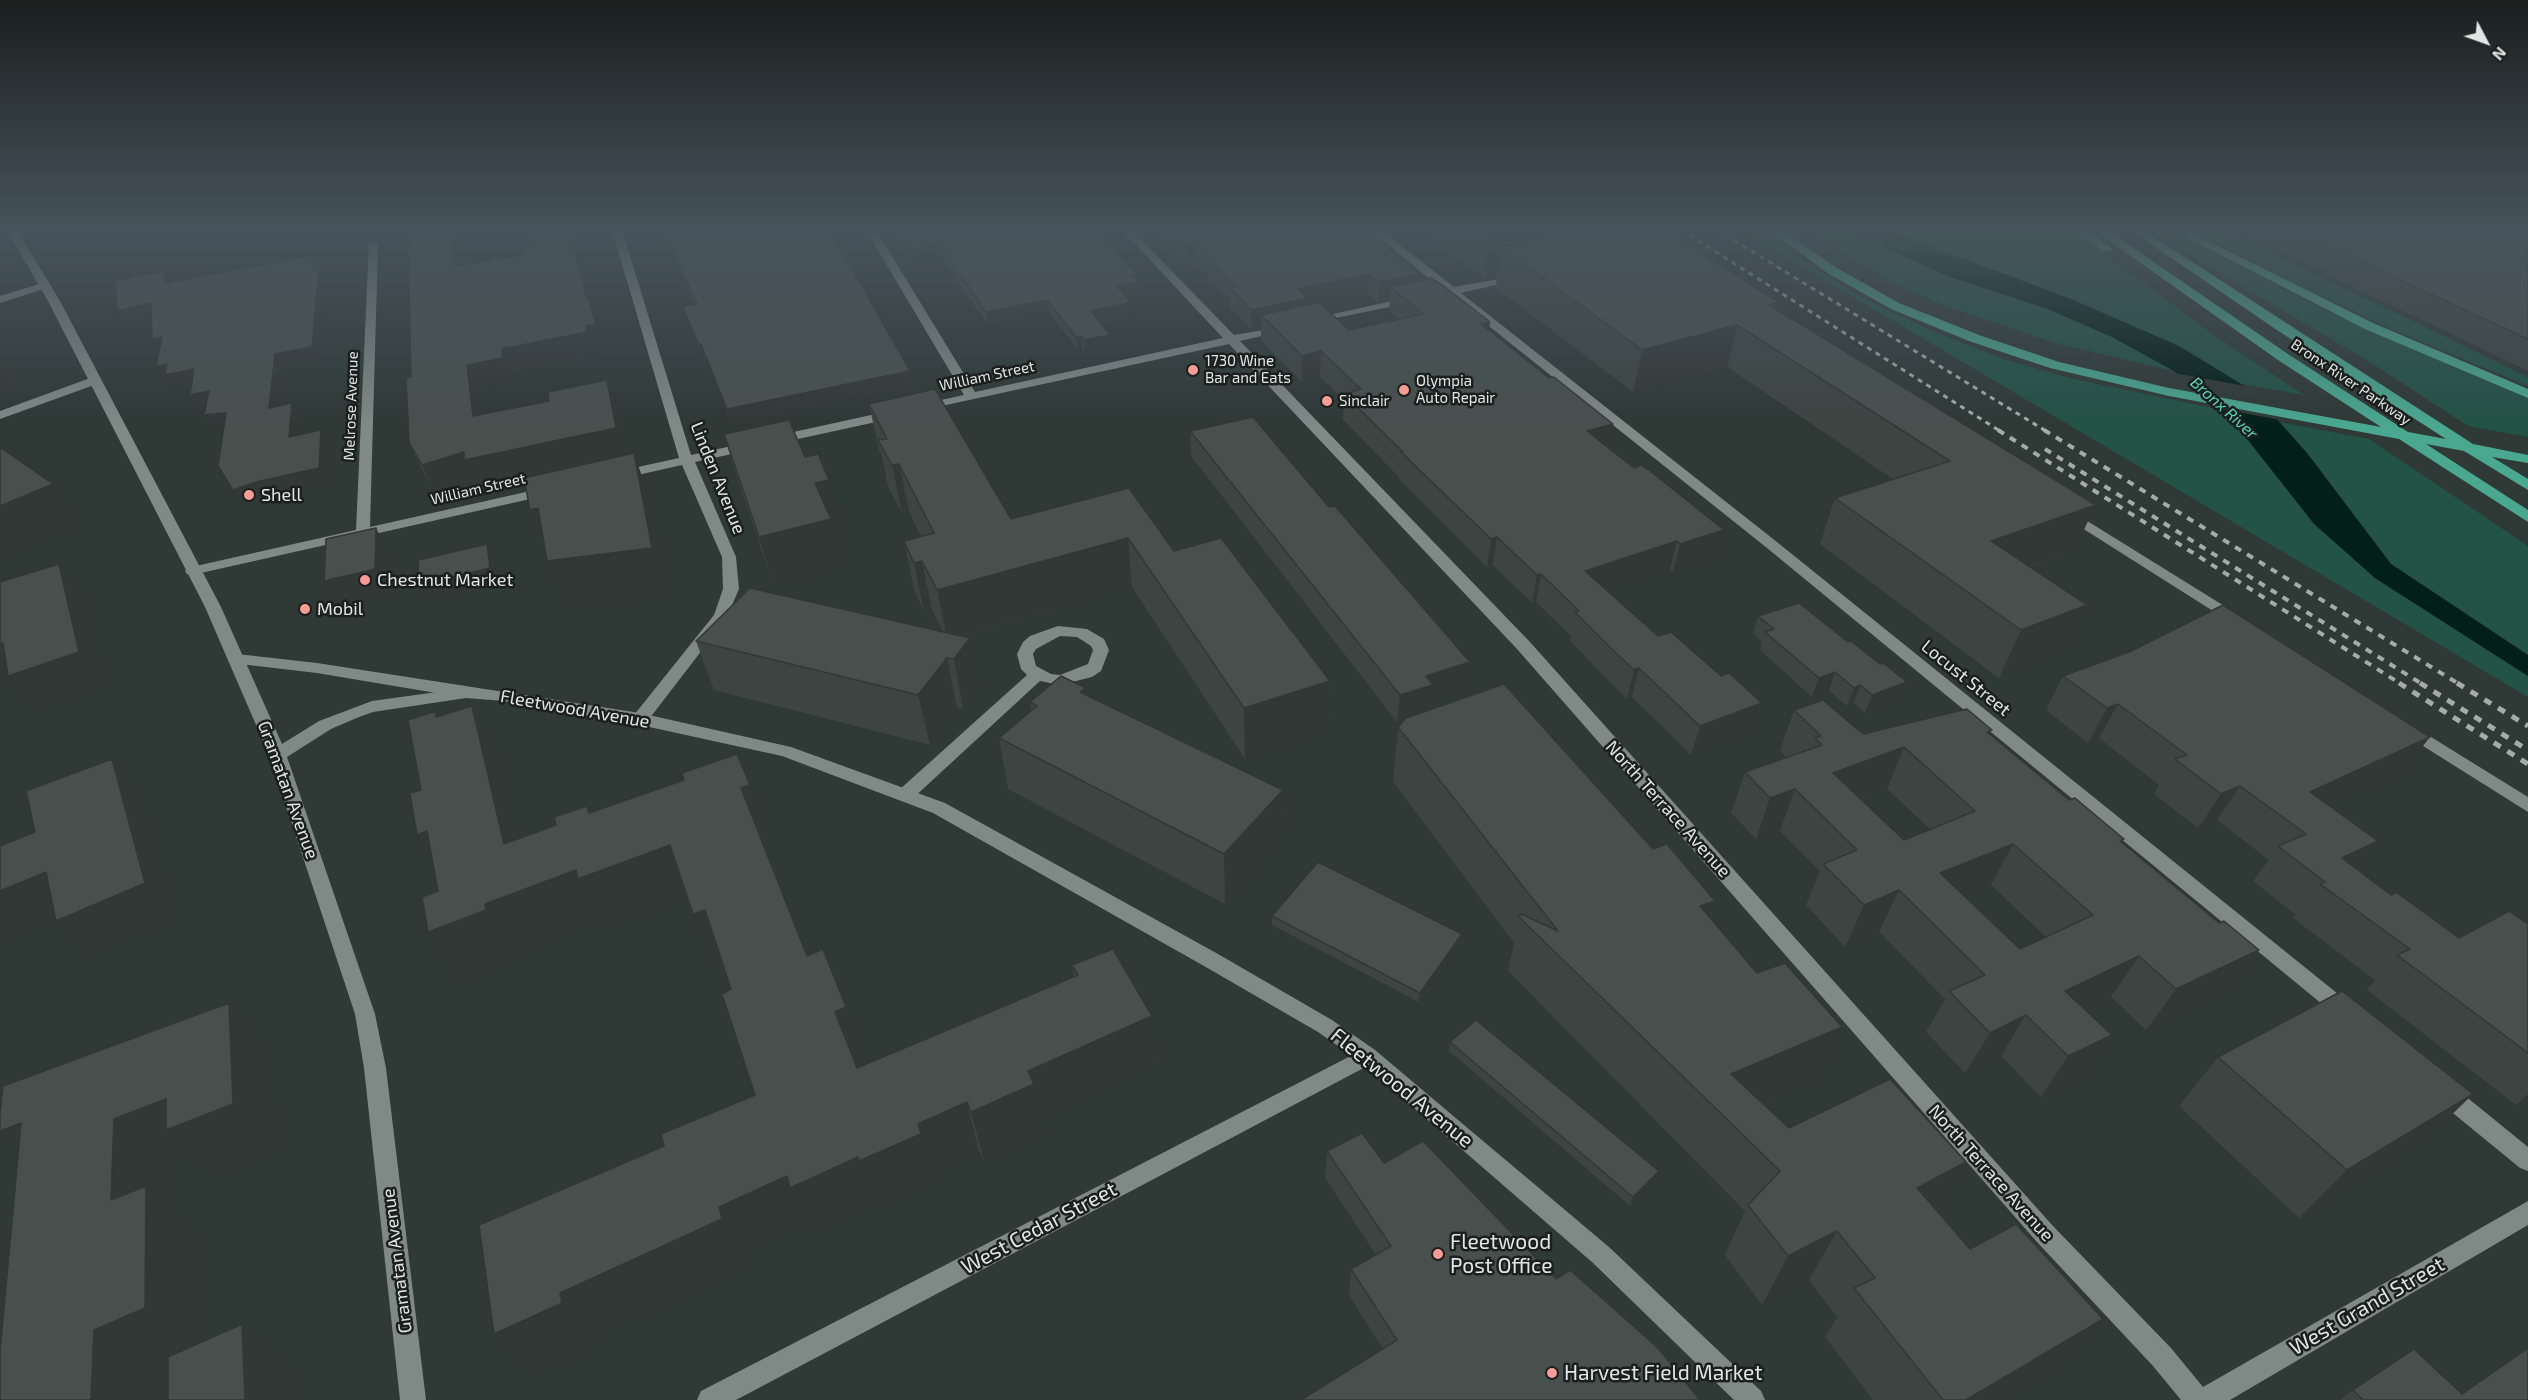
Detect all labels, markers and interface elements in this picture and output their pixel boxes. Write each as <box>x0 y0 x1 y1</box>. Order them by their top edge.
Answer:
north arrow <box>2456 12 2516 72</box>
text: N <box>2489 44 2511 65</box>
street label: Bronx River Parkway <box>2288 335 2414 429</box>
street label: Melrose Avenue <box>340 351 362 461</box>
place label: 1730 Wine Bar and Eats <box>1205 352 1291 387</box>
street label: William Street <box>938 357 1036 395</box>
marker: 1730 Wine Bar and Eats <box>1186 363 1200 377</box>
place label: Olympia Auto Repair <box>1416 372 1495 407</box>
water label: Bronx River <box>2186 373 2262 443</box>
marker: Olympia Auto Repair <box>1397 383 1411 397</box>
place label: Sinclair <box>1339 392 1390 410</box>
marker: Sinclair <box>1320 394 1334 408</box>
street label: Linden Avenue <box>686 419 750 537</box>
street label: William Street <box>429 469 527 509</box>
place label: Shell <box>261 484 302 506</box>
marker: Shell <box>242 488 256 502</box>
place label: Chestnut Market <box>377 569 513 591</box>
marker: Chestnut Market <box>358 573 372 587</box>
place label: Mobil <box>317 598 363 620</box>
marker: Mobil <box>298 602 312 616</box>
street label: Locust Street <box>1917 635 2015 721</box>
street label: Fleetwood Avenue <box>499 685 651 733</box>
street label: Gramatan Avenue <box>253 718 323 862</box>
street label: North Terrace Avenue <box>1601 736 1735 882</box>
street label: Fleetwood Avenue <box>1326 1023 1478 1153</box>
street label: North Terrace Avenue <box>1924 1100 2058 1246</box>
street label: West Cedar Street <box>957 1176 1121 1280</box>
street label: Gramatan Avenue <box>377 1187 417 1335</box>
place label: Fleetwood Post Office <box>1450 1229 1552 1279</box>
marker: Fleetwood Post Office <box>1431 1247 1445 1261</box>
street label: West Grand Street <box>2285 1251 2449 1361</box>
place label: Harvest Field Market <box>1564 1360 1762 1386</box>
marker: Harvest Field Market <box>1545 1366 1559 1380</box>

